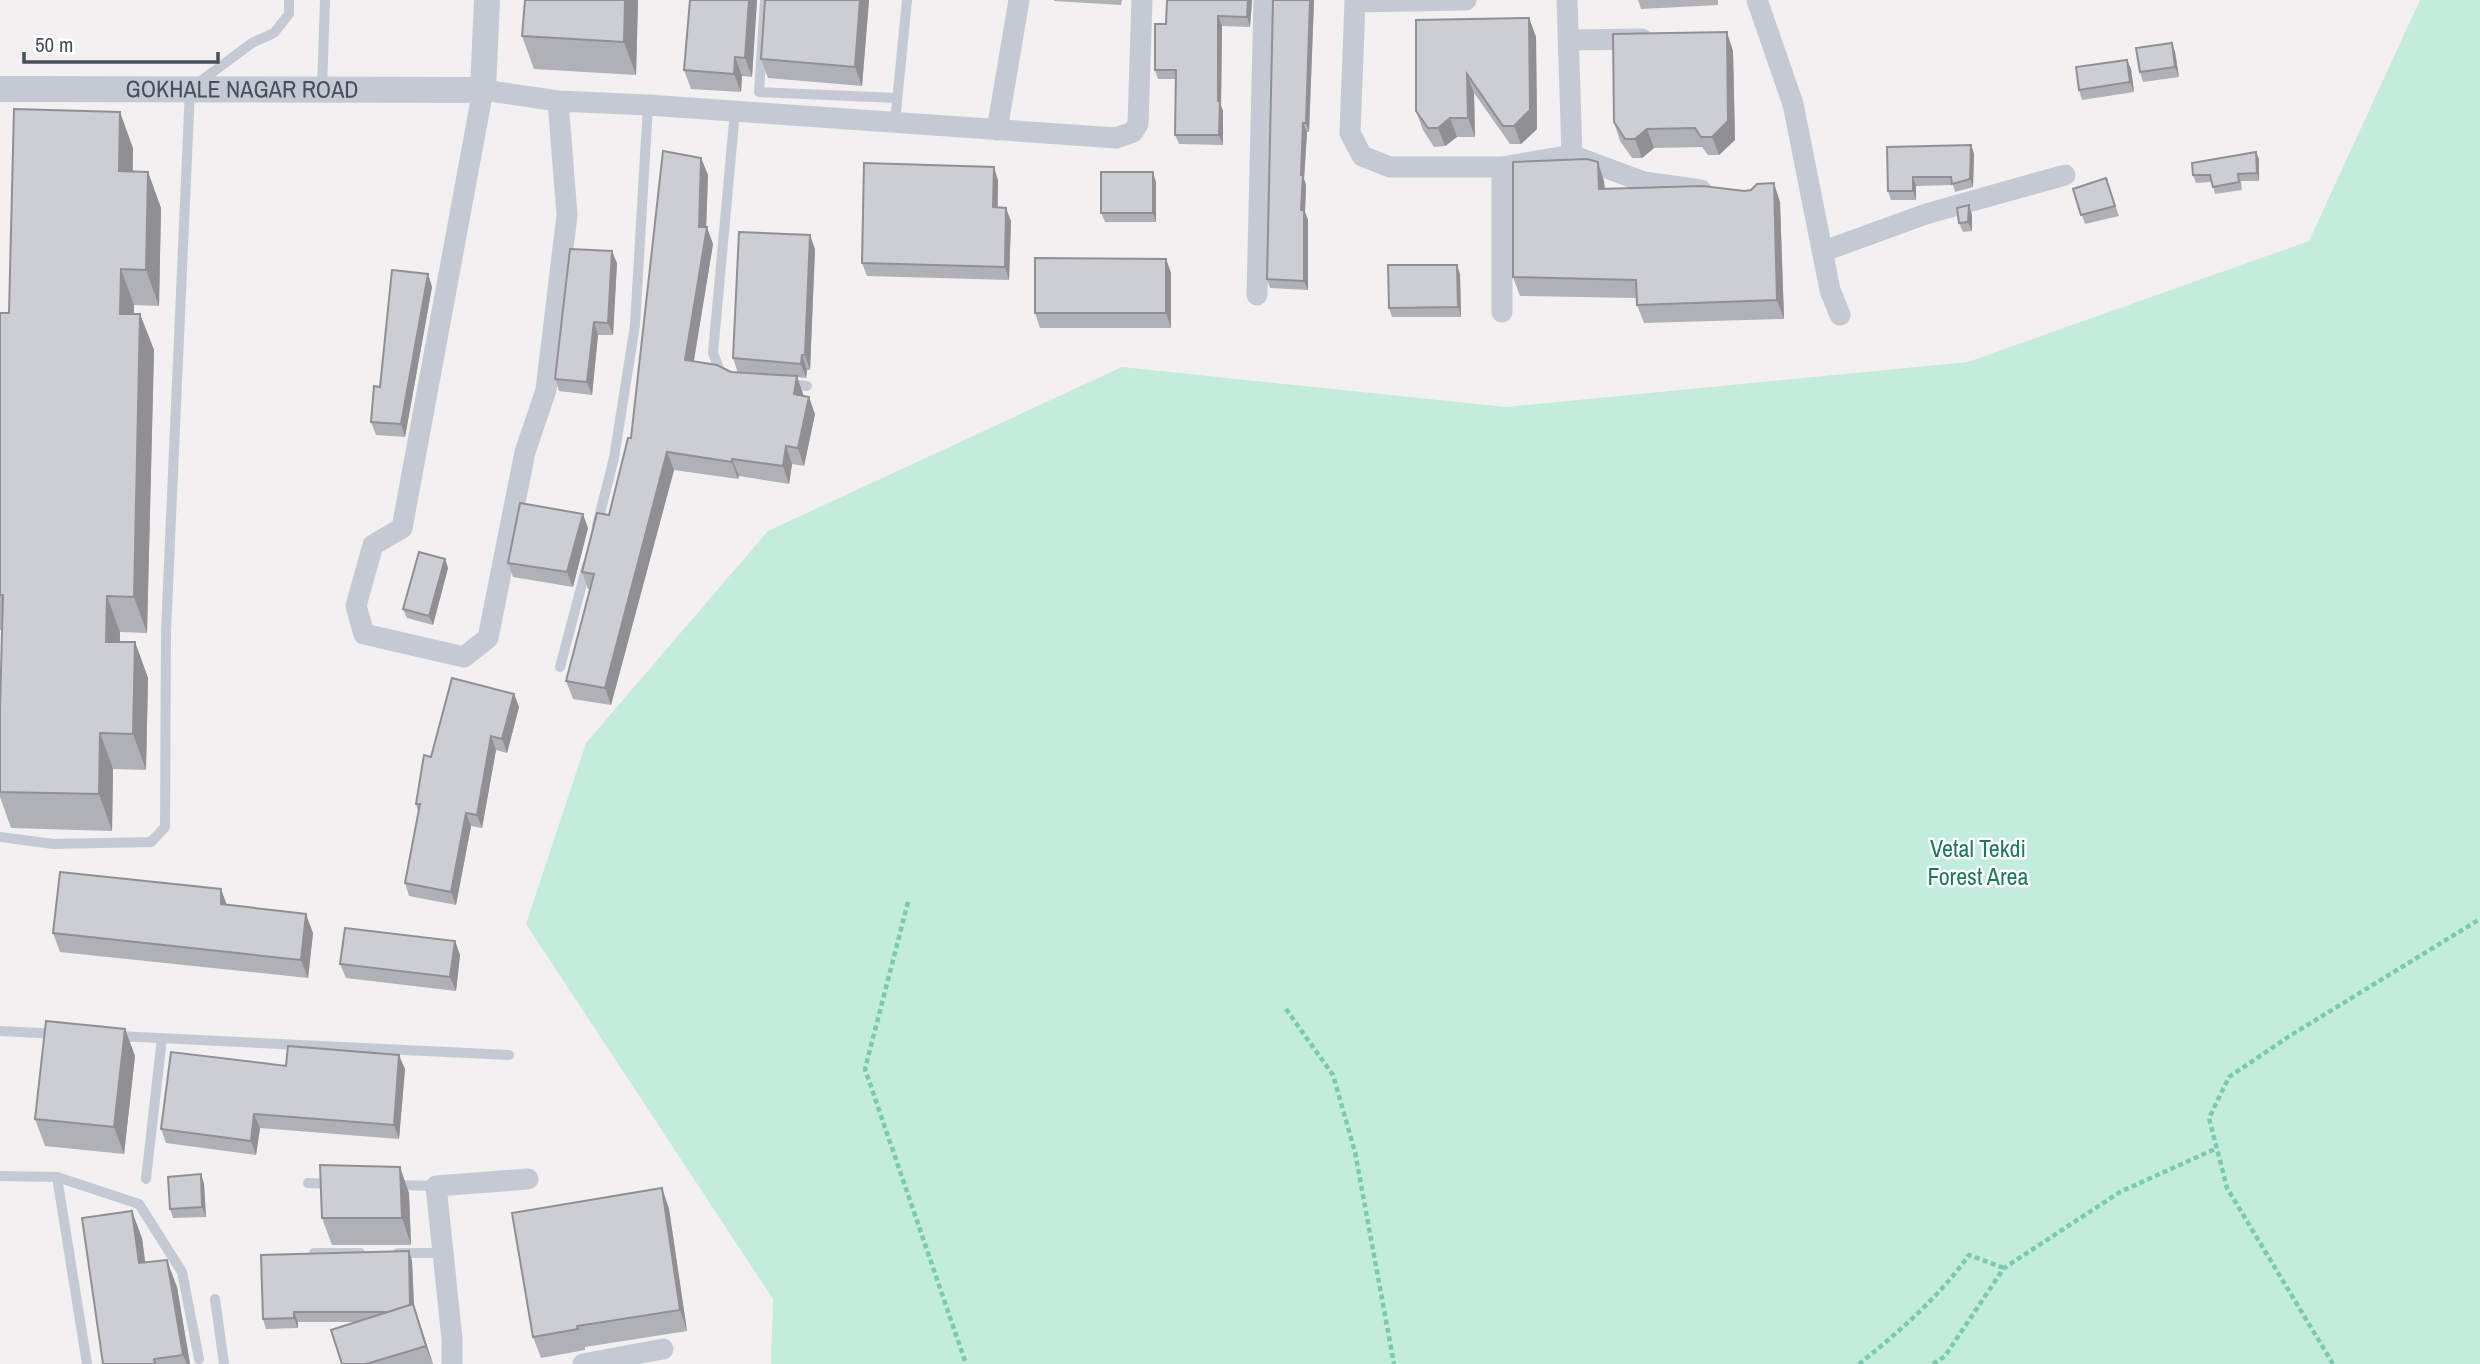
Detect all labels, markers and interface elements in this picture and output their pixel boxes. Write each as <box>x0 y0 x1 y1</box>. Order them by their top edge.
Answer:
scale bar <box>24 21 219 65</box>
text: 50 m <box>35 30 73 59</box>
street label: GOKHALE NAGAR ROAD <box>125 72 359 105</box>
park label: Vetal Tekdi Forest Area <box>1928 832 2028 892</box>

